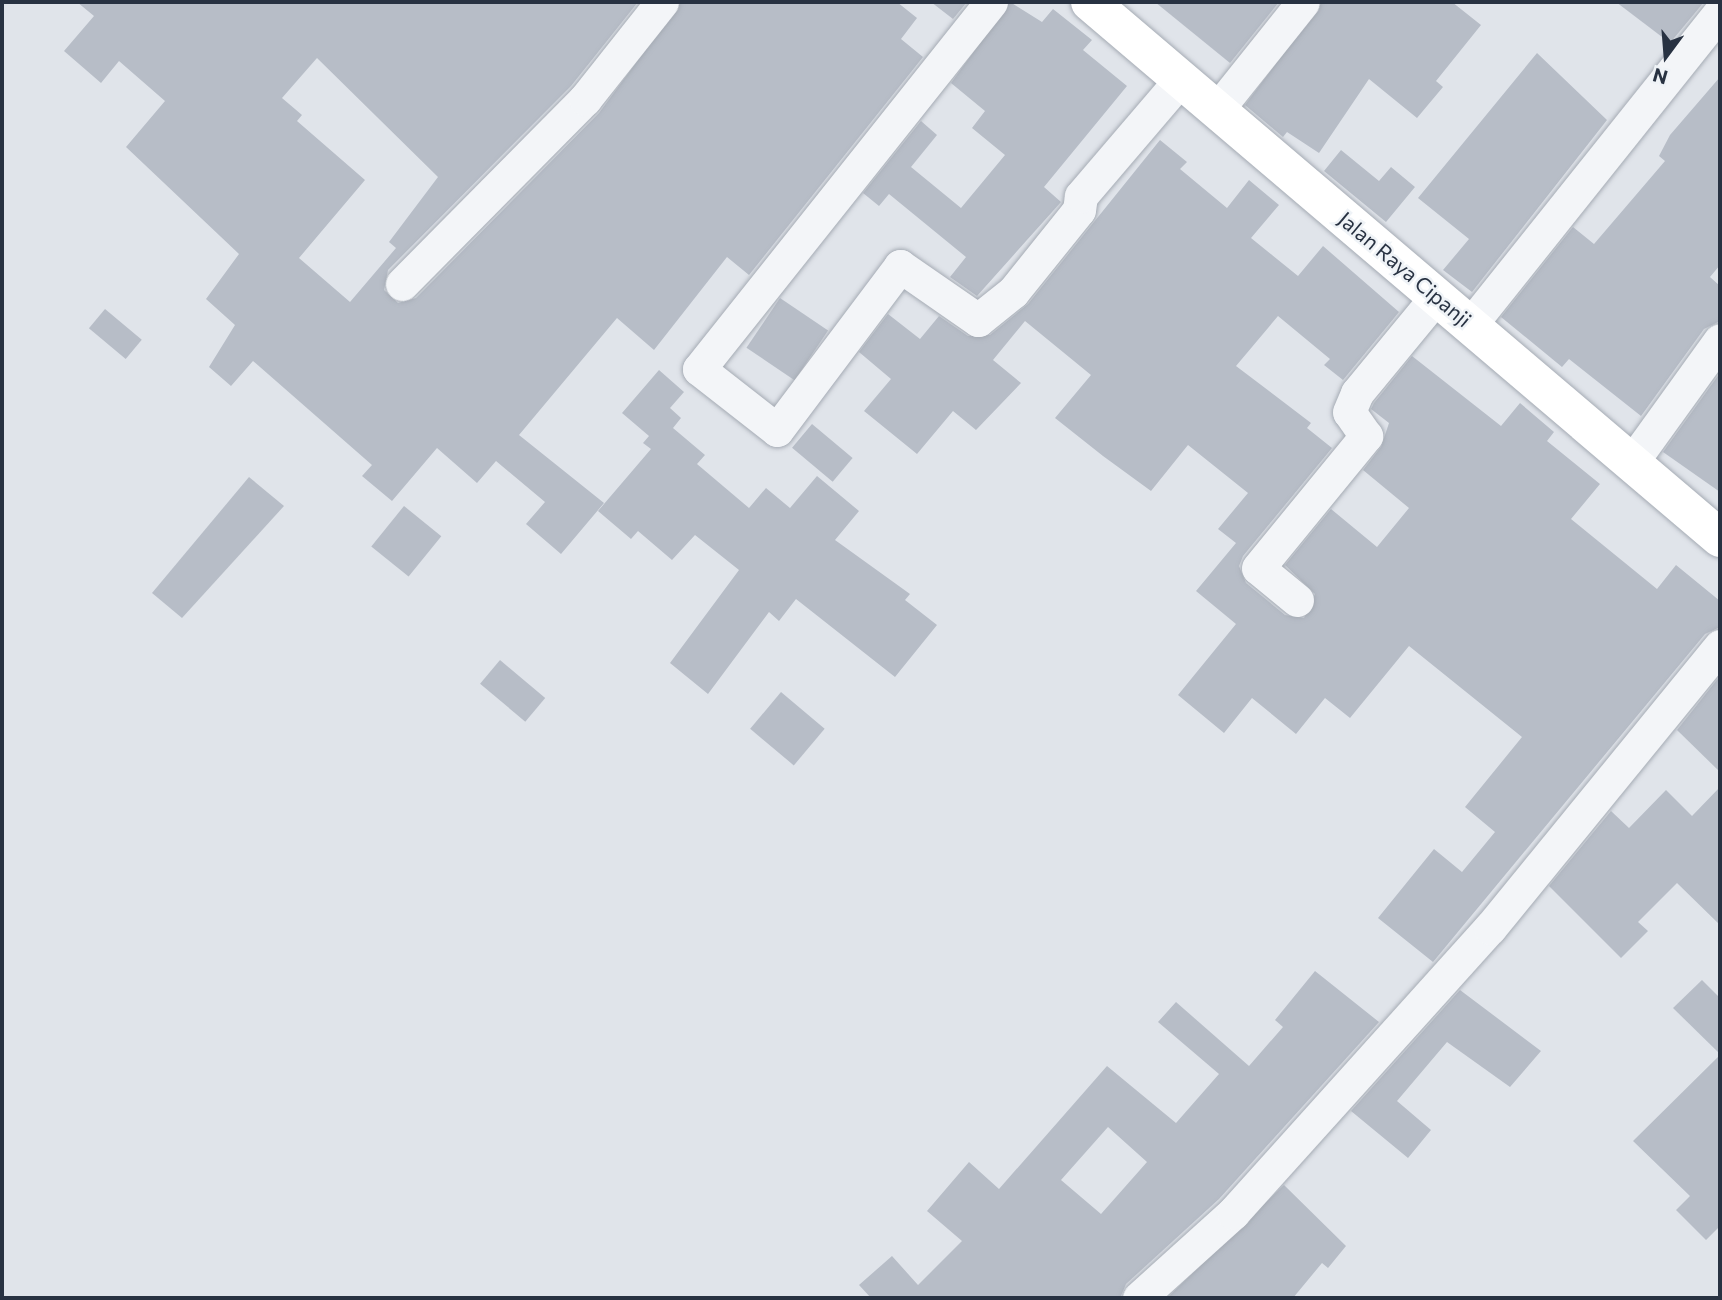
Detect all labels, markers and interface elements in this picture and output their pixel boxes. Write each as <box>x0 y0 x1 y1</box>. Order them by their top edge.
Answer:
north arrow <box>1631 21 1701 91</box>
text: N <box>1650 64 1670 90</box>
street label: Jalan Raya Cipanji <box>1333 206 1477 332</box>

